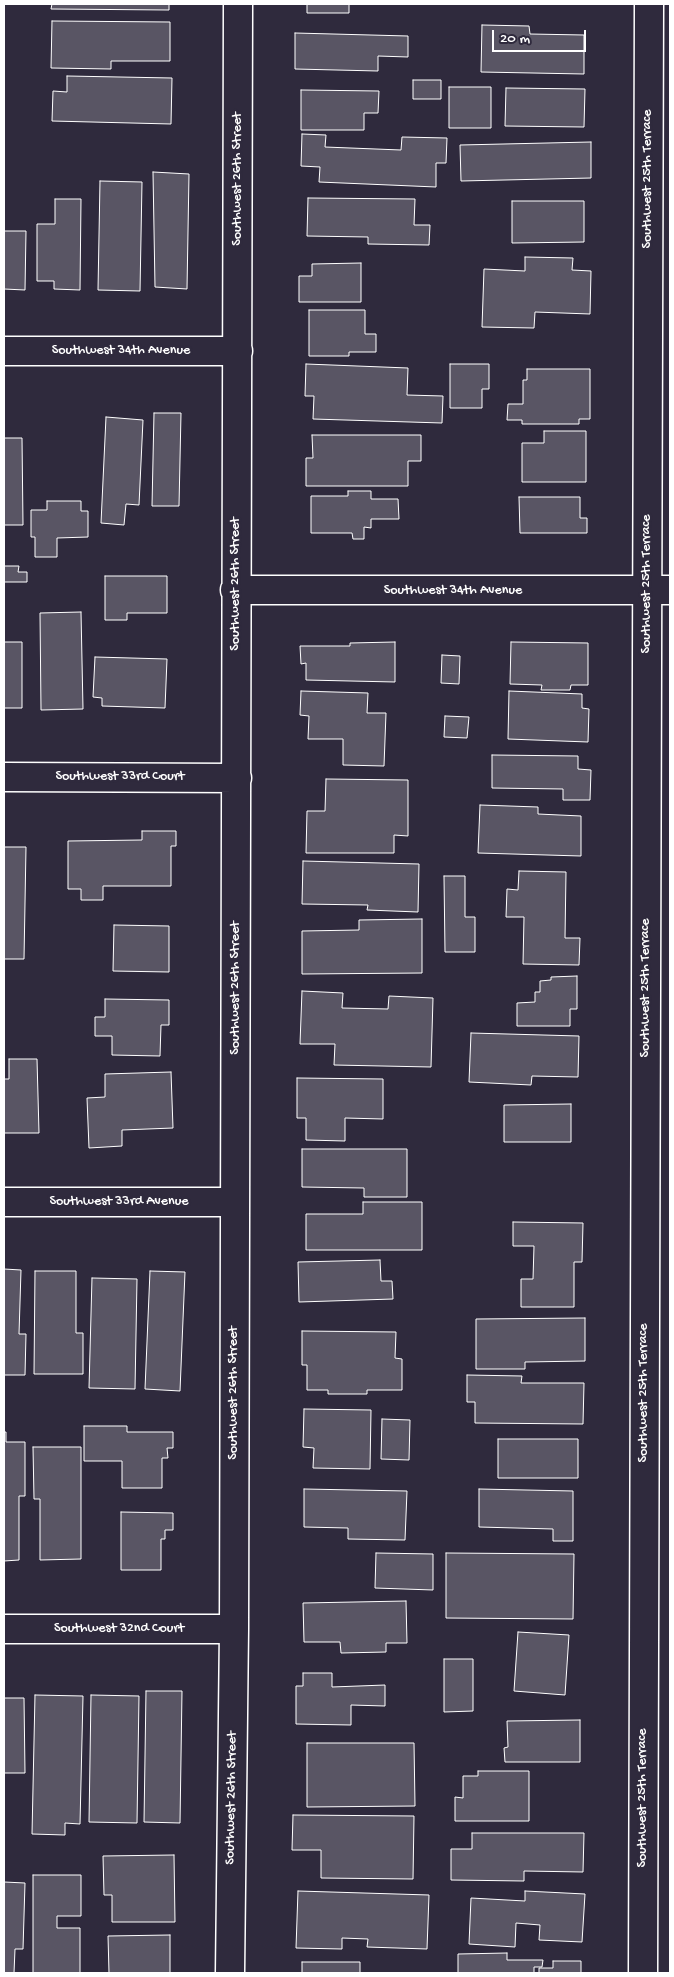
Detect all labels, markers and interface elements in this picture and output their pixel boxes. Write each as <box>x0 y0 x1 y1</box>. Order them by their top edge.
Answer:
scale bar <box>494 20 588 52</box>
text: 20 m <box>500 30 530 48</box>
street label: Southwest 25th Terrace <box>640 110 656 248</box>
street label: Southwest 26th Street <box>230 112 246 246</box>
street label: Southwest 34th Avenue <box>52 343 190 359</box>
street label: Southwest 25th Terrace <box>639 515 655 653</box>
street label: Southwest 26th Street <box>228 517 244 651</box>
street label: Southwest 34th Avenue <box>384 583 522 599</box>
street label: Southwest 33rd Court <box>56 769 184 785</box>
street label: Southwest 25th Terrace <box>638 919 654 1057</box>
street label: Southwest 26th Street <box>228 921 244 1055</box>
street label: Southwest 33rd Avenue <box>50 1194 188 1210</box>
street label: Southwest 25th Terrace <box>636 1324 652 1462</box>
street label: Southwest 26th Street <box>226 1326 242 1460</box>
street label: Southwest 32nd Court <box>54 1621 184 1637</box>
street label: Southwest 25th Terrace <box>635 1729 651 1867</box>
street label: Southwest 26th Street <box>222 1731 242 1865</box>

